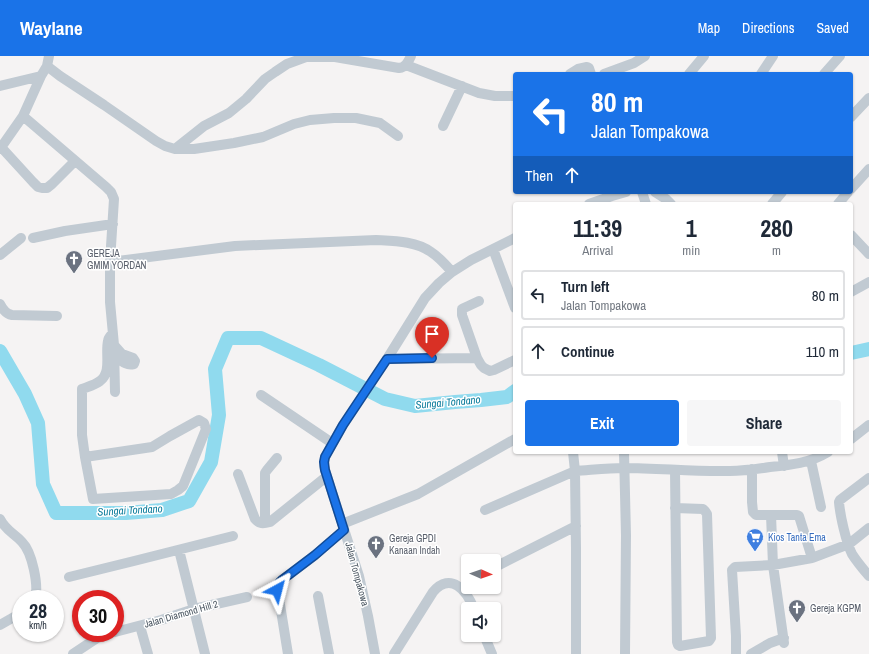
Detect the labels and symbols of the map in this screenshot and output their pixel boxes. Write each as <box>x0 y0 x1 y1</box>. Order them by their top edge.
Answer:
place label: GEREJA GMIM YORDAN <box>87 247 147 272</box>
church icon: GEREJA GMIM YORDAN <box>64 249 84 274</box>
pin <box>415 317 449 358</box>
water label: Sungai Tondano <box>415 392 481 412</box>
water label: Sungai Tondano <box>97 501 163 519</box>
supermarket icon: Kios Tanta Ema <box>745 527 765 552</box>
place label: Kios Tanta Ema <box>768 531 826 544</box>
place label: Gereja GPDI Kanaan Indah <box>389 532 440 557</box>
church icon: Gereja GPDI Kanaan Indah <box>366 534 386 559</box>
street label: Jalan Tompakowa <box>342 541 372 608</box>
north arrow <box>461 554 501 594</box>
position arrow <box>256 569 298 611</box>
speed limit sign: 30 <box>72 590 124 642</box>
street label: Jalan Diamond Hill 2 <box>143 597 220 631</box>
church icon: Gereja KGPM <box>787 598 807 623</box>
place label: Gereja KGPM <box>810 602 861 615</box>

